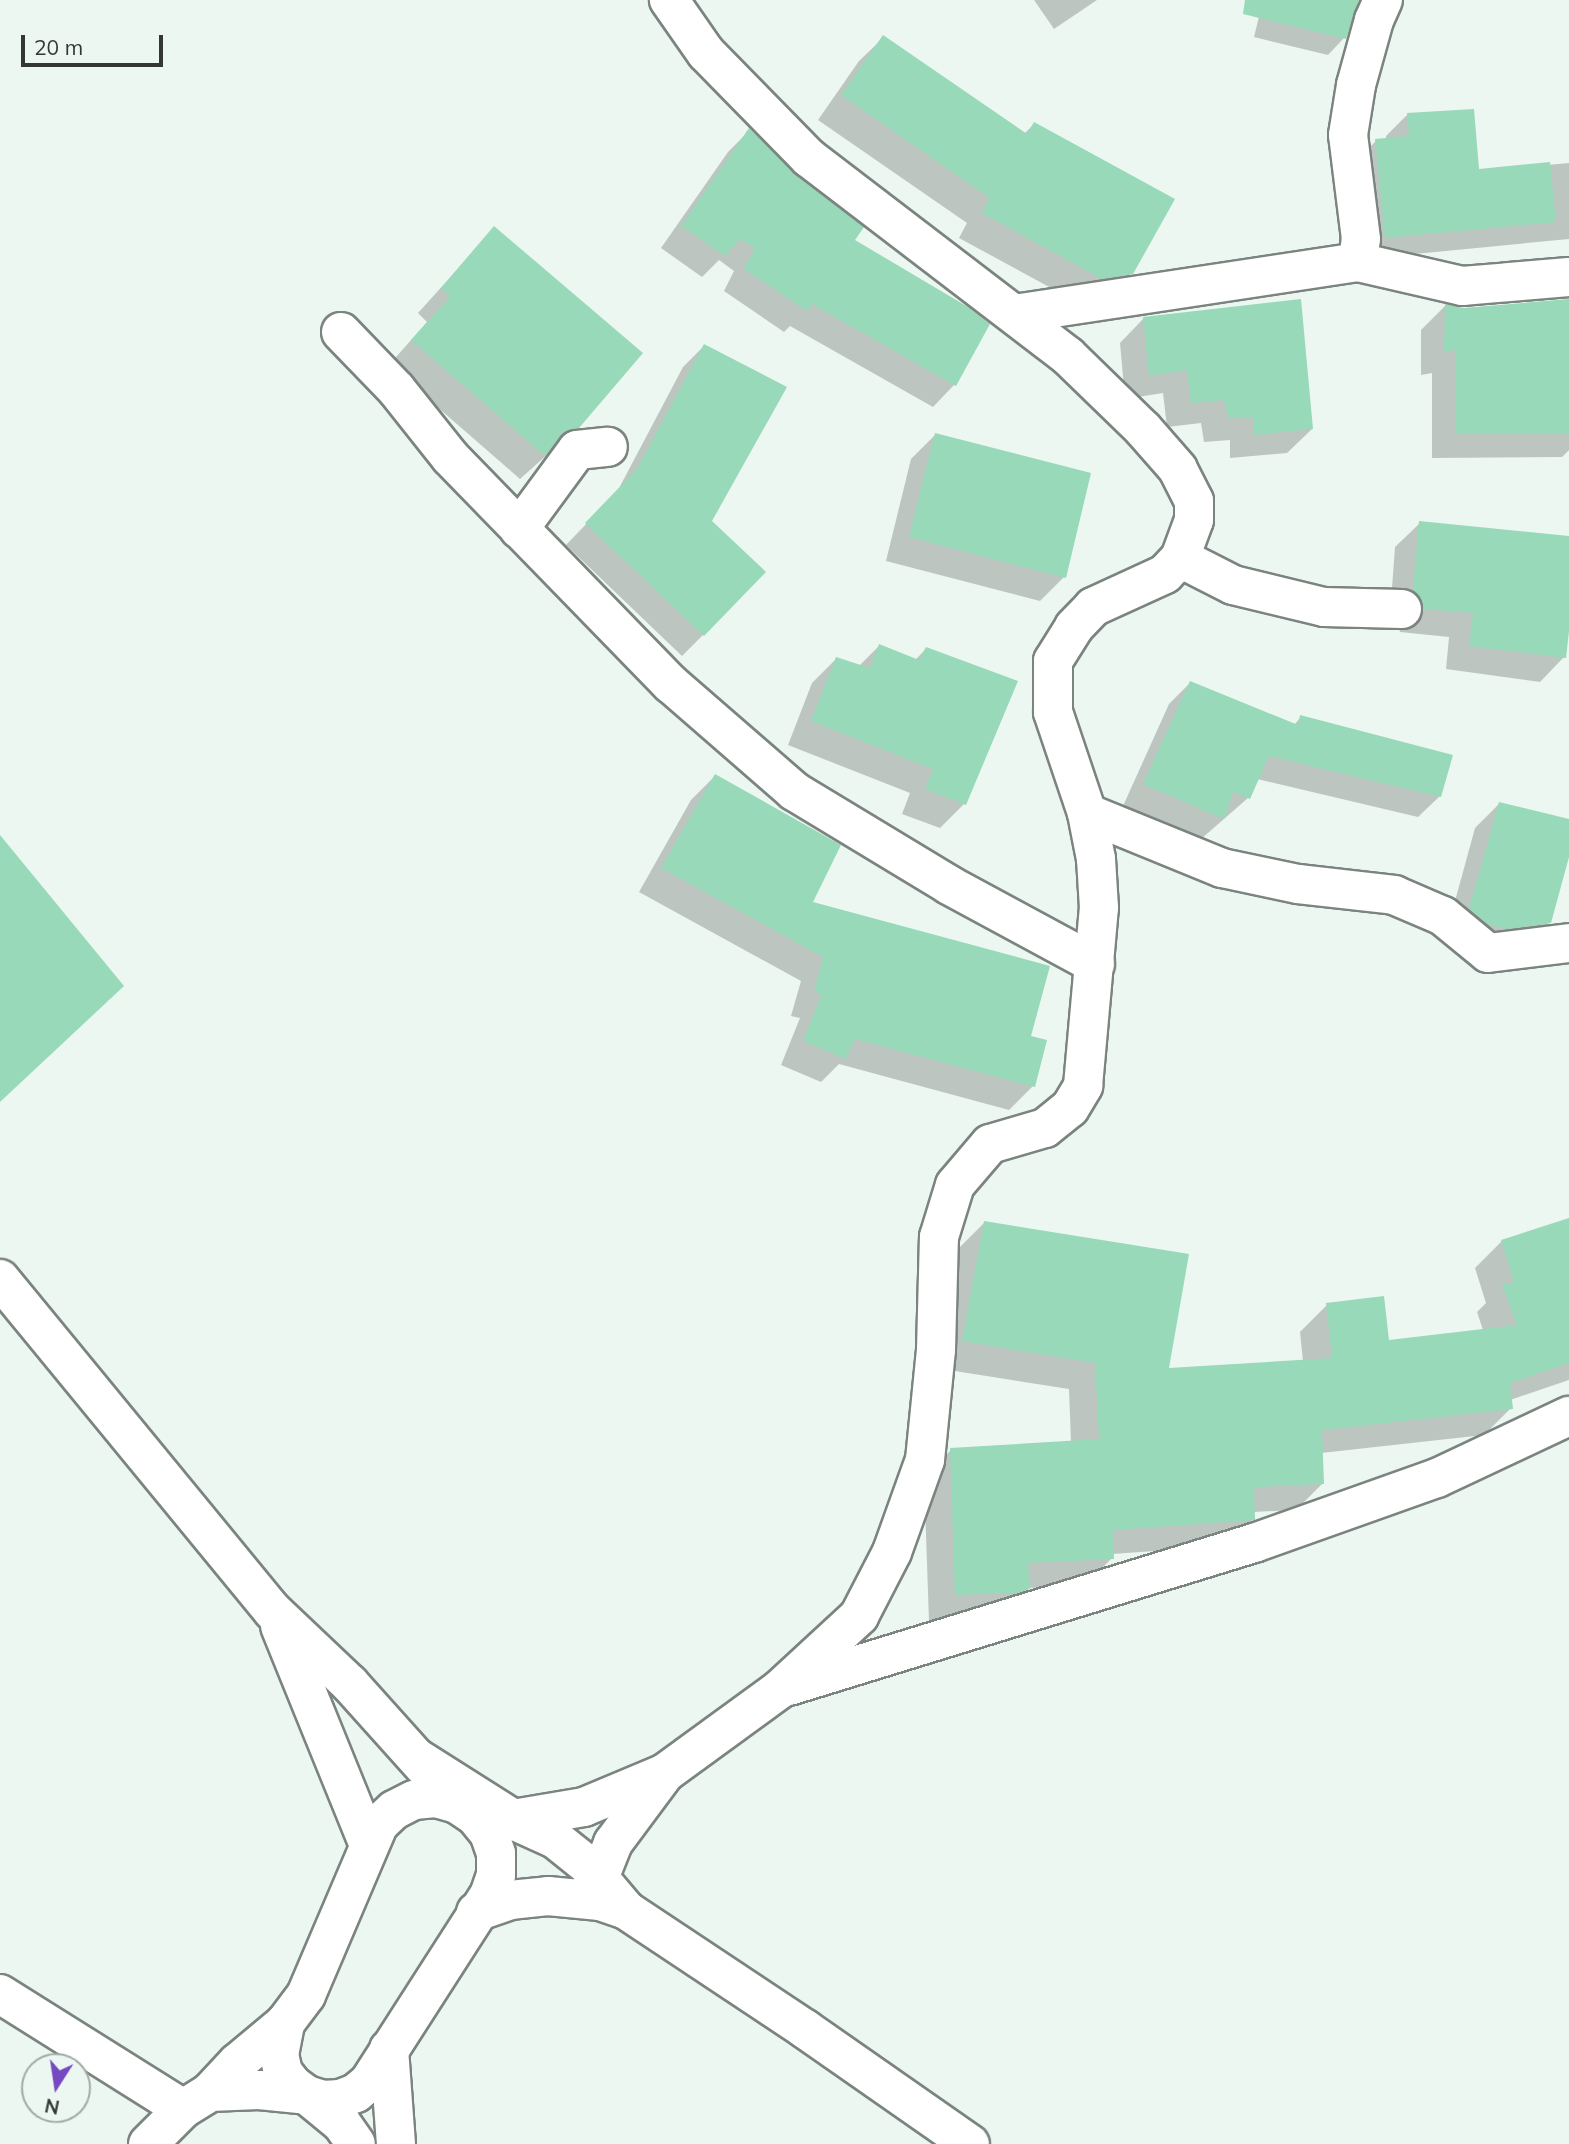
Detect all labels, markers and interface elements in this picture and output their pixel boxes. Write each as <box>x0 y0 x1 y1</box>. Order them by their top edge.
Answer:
scale bar <box>24 21 166 65</box>
text: 20 m <box>34 34 83 60</box>
north arrow <box>21 2053 91 2123</box>
text: N <box>43 2093 62 2120</box>

